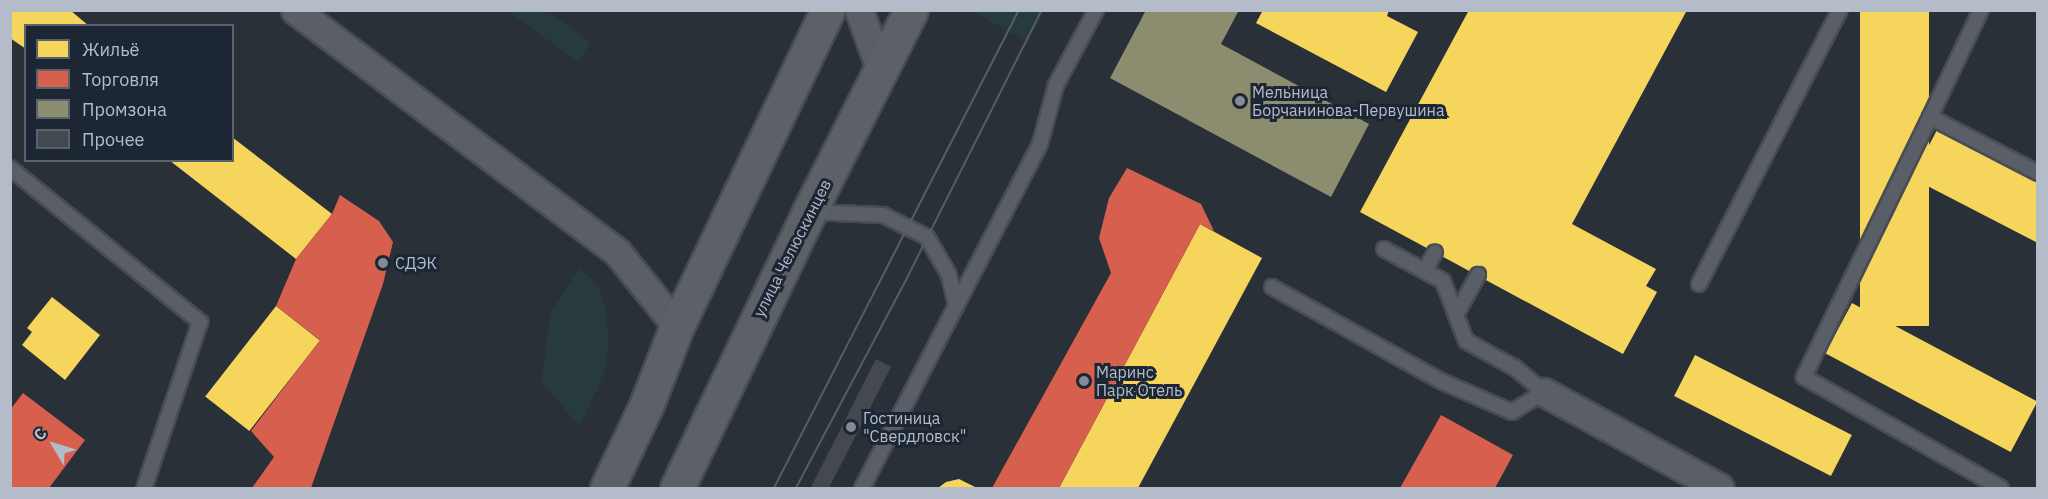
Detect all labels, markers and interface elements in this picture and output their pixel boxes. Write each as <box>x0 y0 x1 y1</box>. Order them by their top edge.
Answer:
legend <box>24 24 234 162</box>
text: Жильё <box>82 38 139 61</box>
text: Торговля <box>82 68 159 91</box>
place label: Мельница Борчанинова-Первушина <box>1252 82 1445 120</box>
marker: Мельница Борчанинова-Первушина <box>1233 94 1247 108</box>
text: Промзона <box>82 98 167 121</box>
text: Прочее <box>82 128 144 151</box>
street label: улица Челюскинцев <box>749 176 835 320</box>
place label: СДЭК <box>395 253 437 273</box>
marker: СДЭК <box>376 256 390 270</box>
place label: Маринс Парк Отель <box>1096 362 1182 400</box>
marker: Маринс Парк Отель <box>1077 374 1091 388</box>
place label: Гостиница "Свердловск" <box>863 408 967 446</box>
north arrow <box>24 415 84 475</box>
marker: Гостиница "Свердловск" <box>844 420 858 434</box>
text: С <box>29 424 51 444</box>

